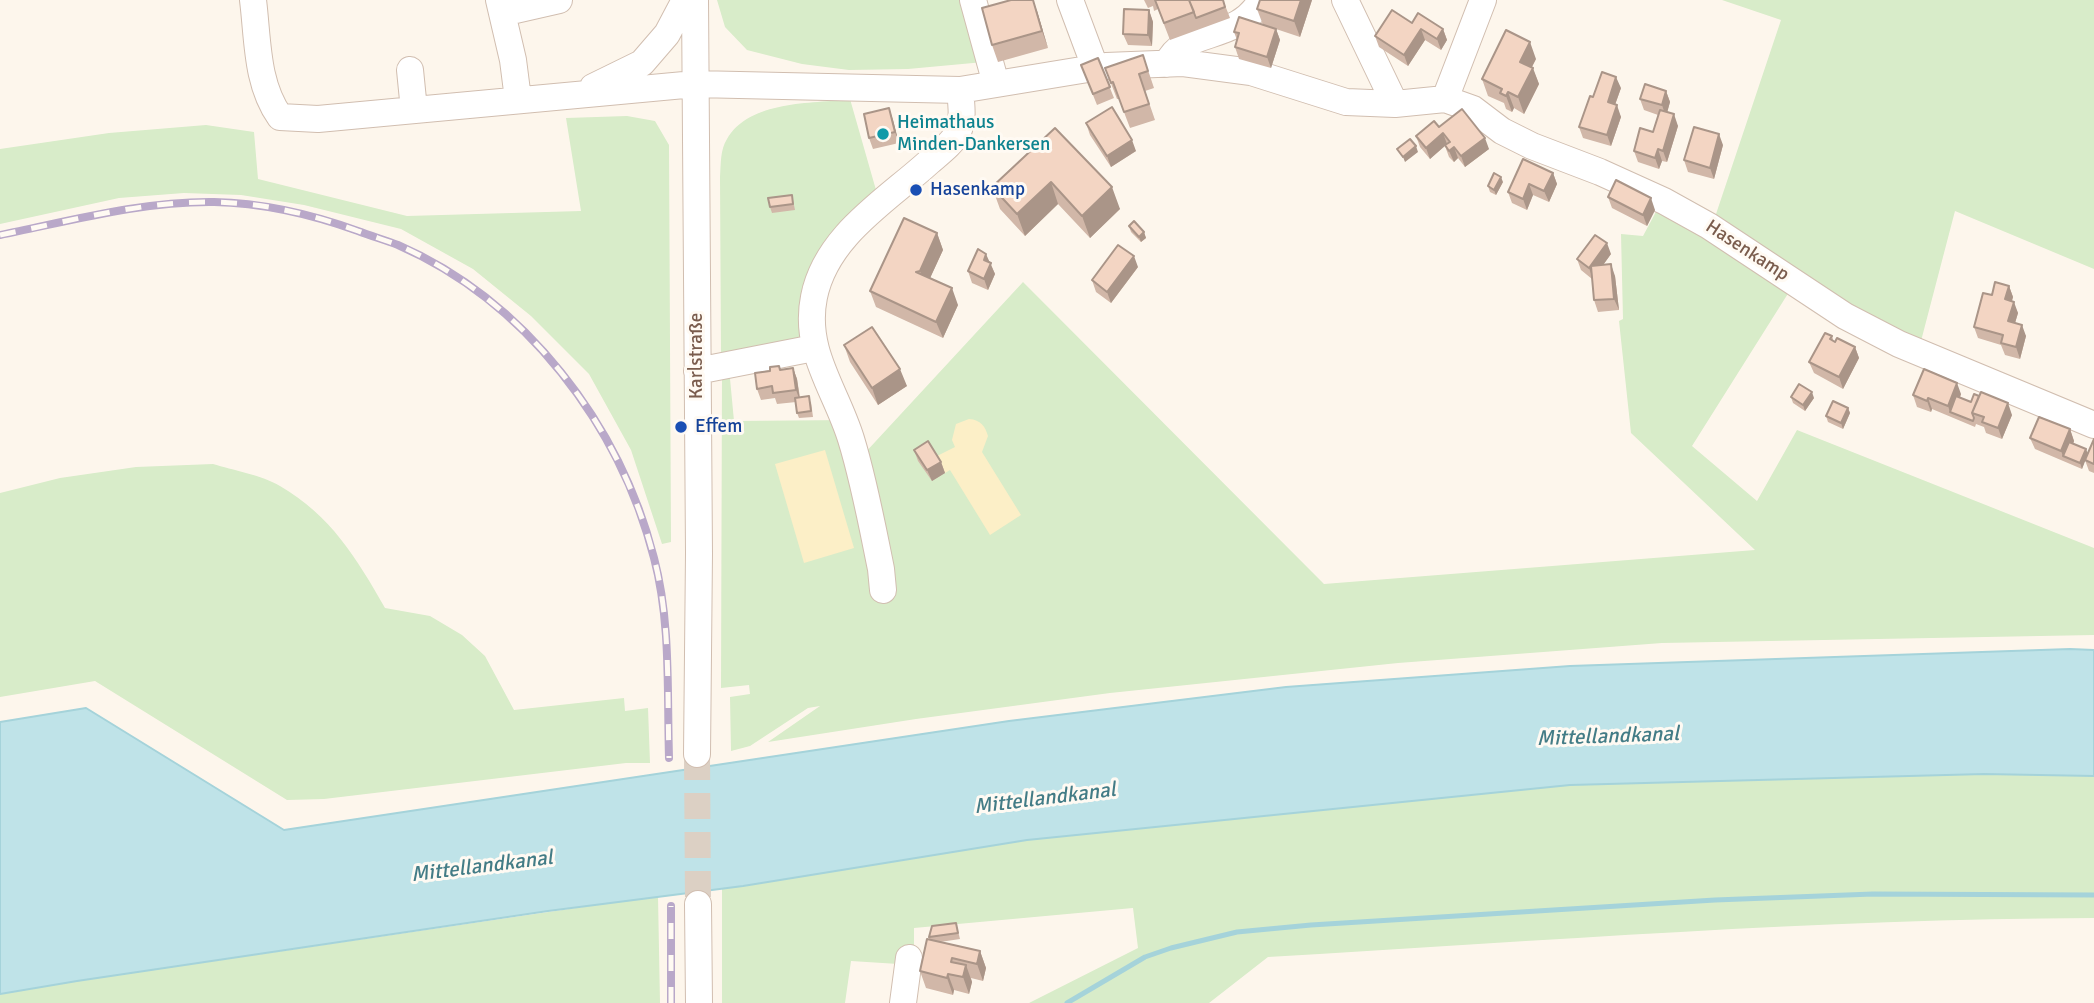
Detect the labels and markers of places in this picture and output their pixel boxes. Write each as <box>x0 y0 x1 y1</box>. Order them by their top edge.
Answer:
place label: Heimathaus Minden-Dankersen <box>897 112 1050 156</box>
marker: Heimathaus Minden-Dankersen <box>875 126 891 142</box>
place label: Hasenkamp <box>930 179 1025 201</box>
marker: Hasenkamp <box>908 182 924 198</box>
place label: Effem <box>695 416 742 438</box>
marker: Effem <box>673 419 689 435</box>

